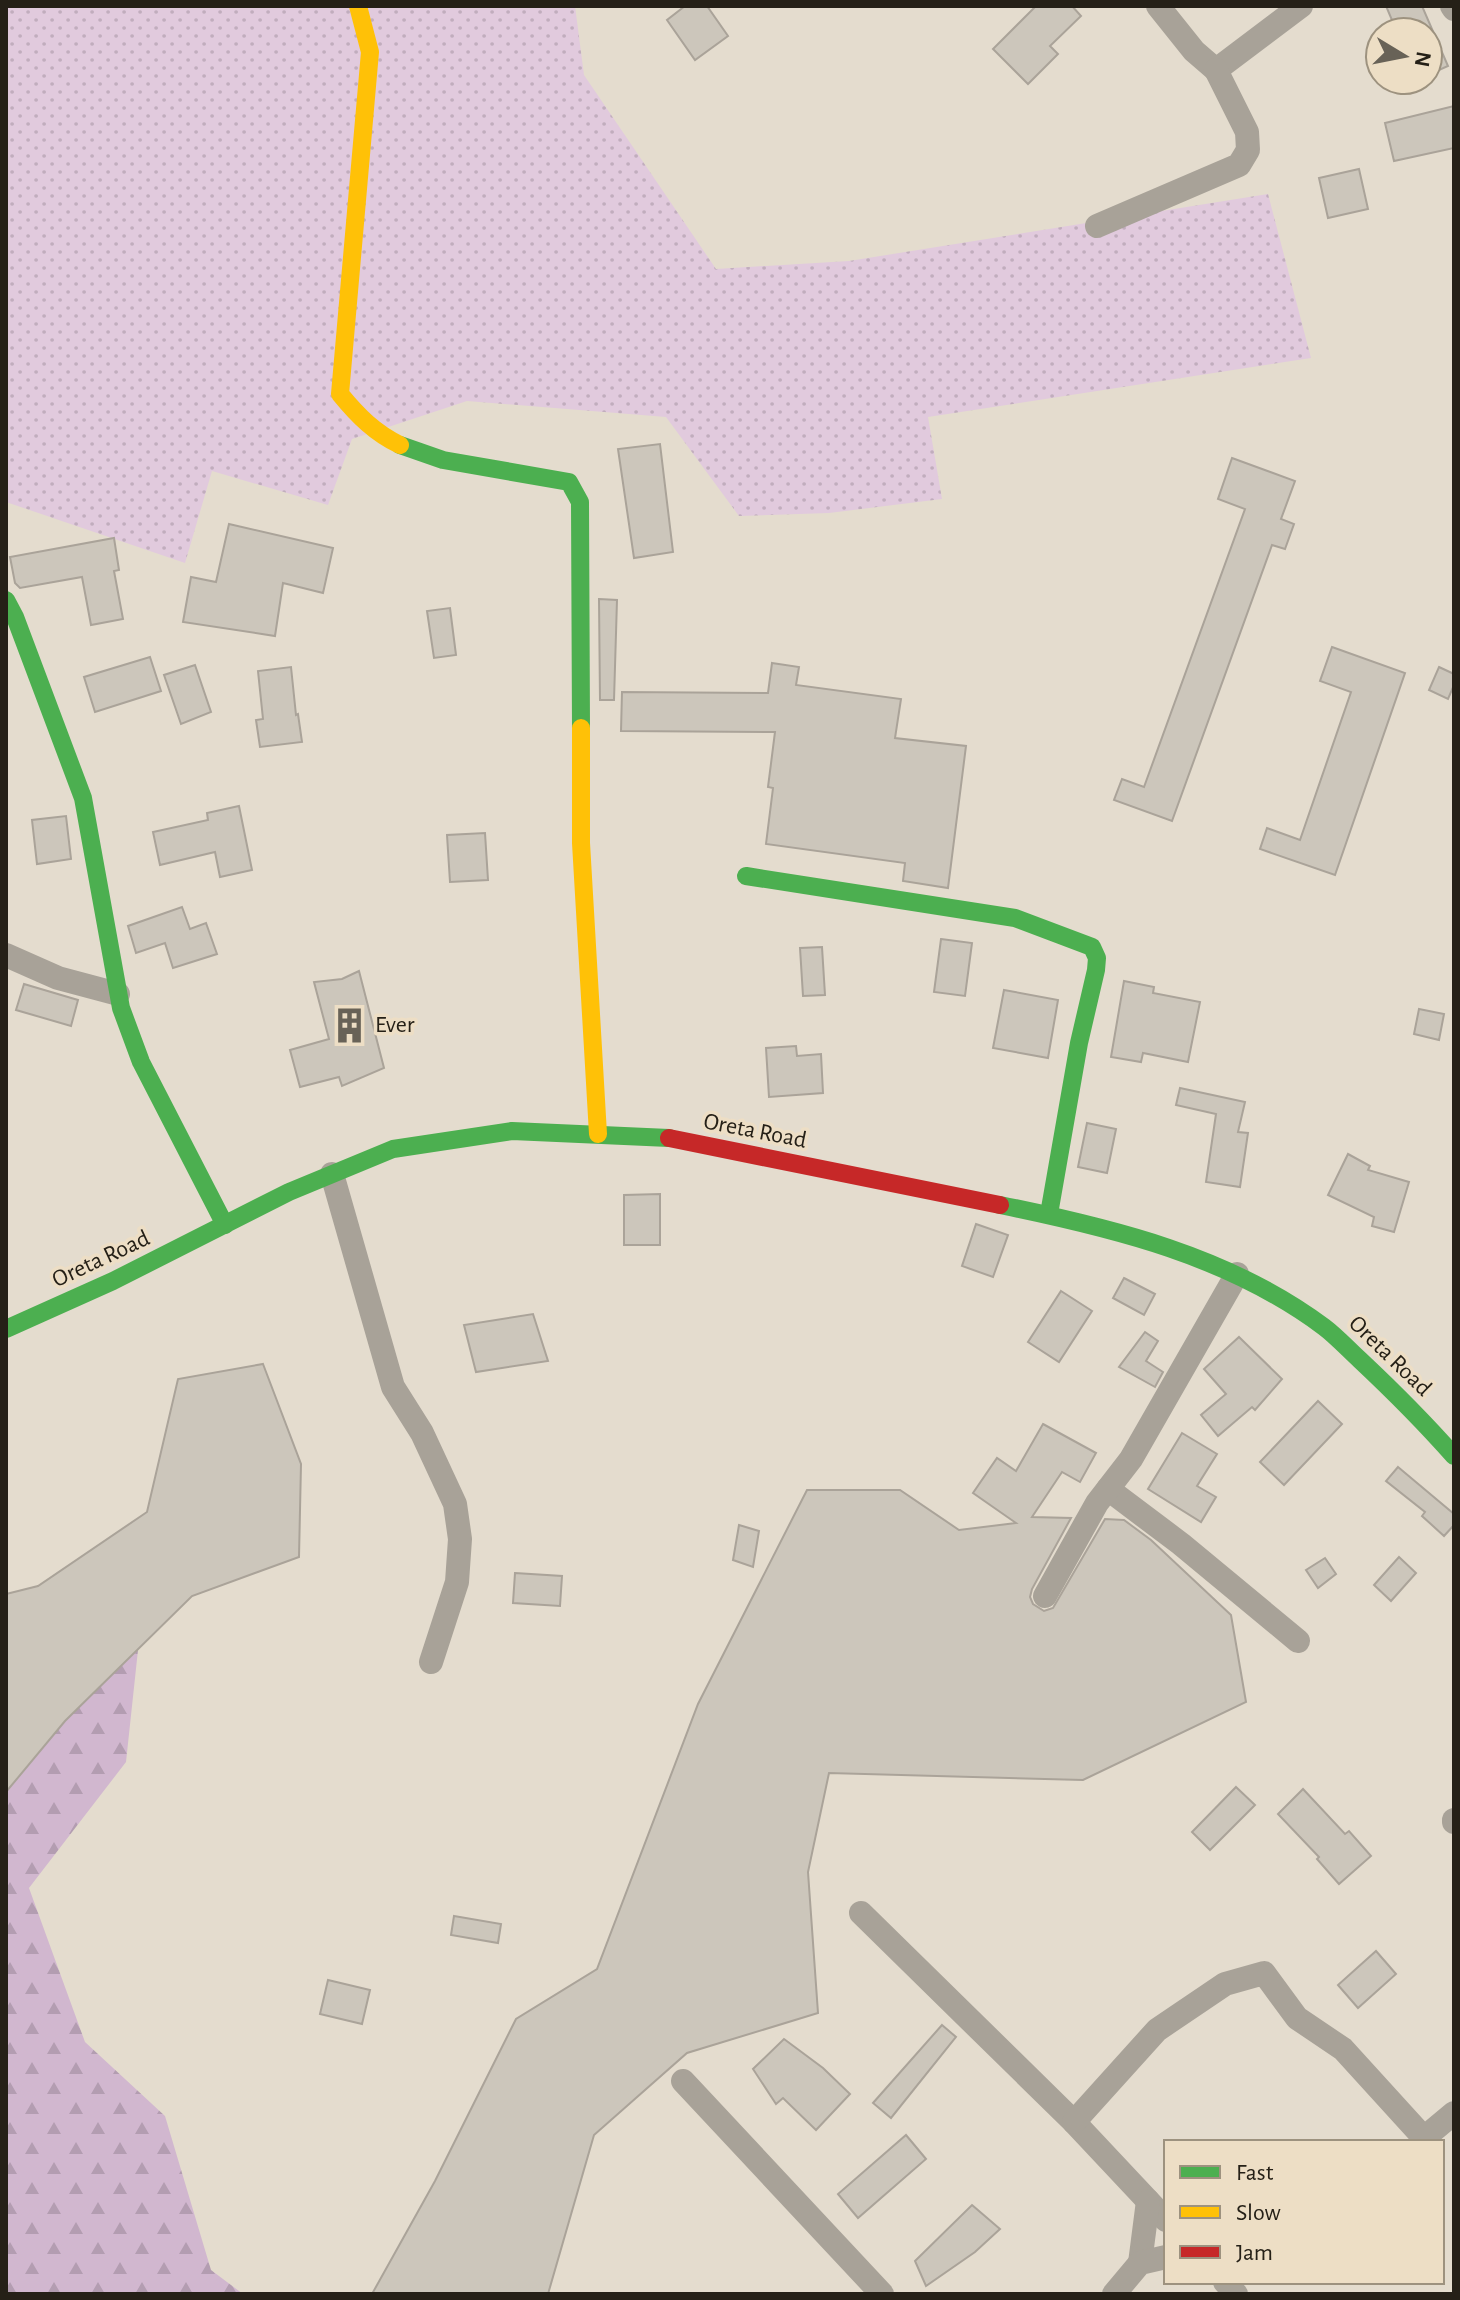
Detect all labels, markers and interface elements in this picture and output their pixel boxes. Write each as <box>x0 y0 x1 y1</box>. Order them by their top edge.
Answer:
north arrow <box>1364 16 1444 96</box>
text: N <box>1411 50 1435 69</box>
building icon: Ever <box>330 1006 368 1044</box>
place label: Ever <box>375 1013 415 1037</box>
street label: Oreta Road <box>701 1109 809 1153</box>
street label: Oreta Road <box>49 1226 153 1292</box>
street label: Oreta Road <box>1344 1311 1436 1401</box>
legend <box>1164 2140 1444 2284</box>
text: Fast <box>1236 2161 1274 2185</box>
text: Slow <box>1236 2201 1281 2225</box>
text: Jam <box>1236 2241 1273 2265</box>

